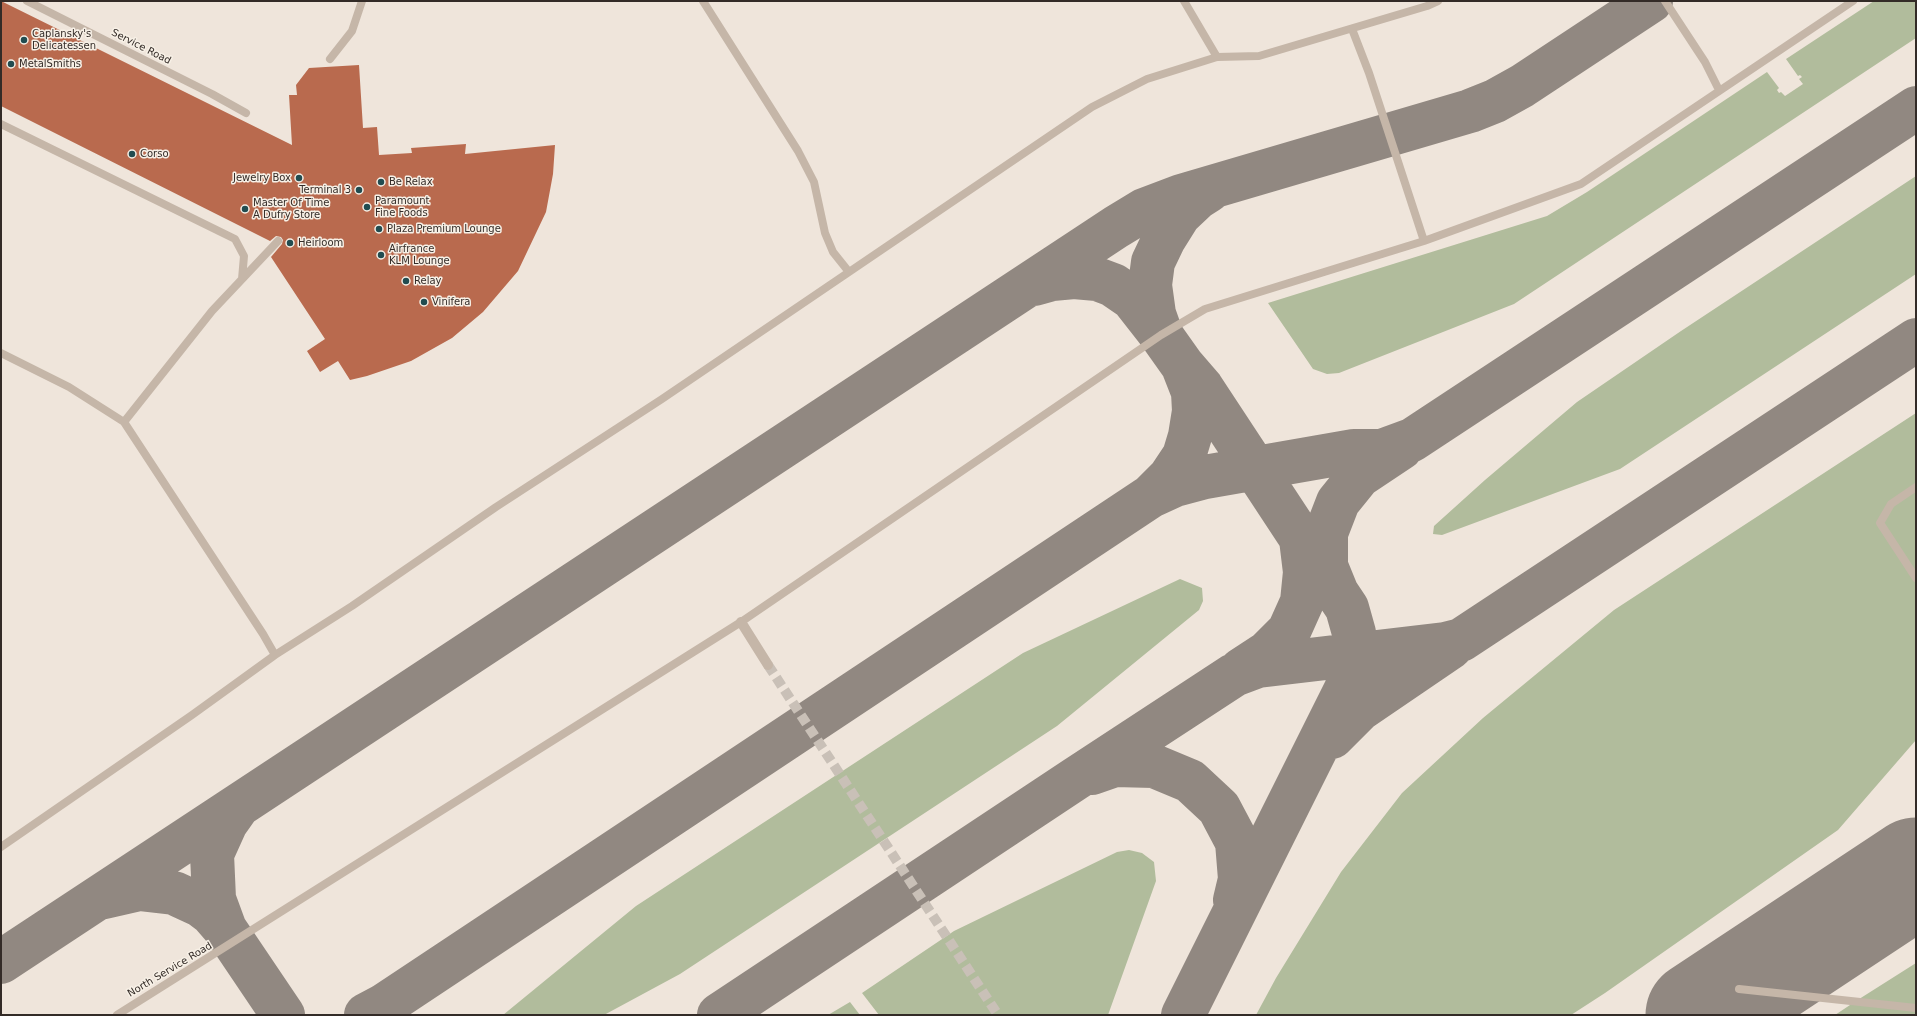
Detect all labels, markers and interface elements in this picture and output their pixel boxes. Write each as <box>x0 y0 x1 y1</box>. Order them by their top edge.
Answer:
street label: Service Road <box>109 27 173 67</box>
place label: Caplansky's Delicatessen <box>32 28 96 52</box>
marker: Caplansky's Delicatessen <box>19 35 29 45</box>
place label: MetalSmiths <box>19 58 81 70</box>
marker: MetalSmiths <box>6 59 16 69</box>
place label: Corso <box>140 148 169 160</box>
marker: Corso <box>127 149 137 159</box>
place label: Jewelry Box <box>233 172 291 184</box>
marker: Jewelry Box <box>294 173 304 183</box>
place label: Be Relax <box>389 176 433 188</box>
marker: Be Relax <box>376 177 386 187</box>
place label: Terminal 3 <box>299 184 351 196</box>
marker: Terminal 3 <box>354 185 364 195</box>
place label: Paramount Fine Foods <box>375 195 429 218</box>
place label: Master Of Time A Dufry Store <box>253 197 329 220</box>
marker: Paramount Fine Foods <box>362 202 372 212</box>
marker: Master Of Time A Dufry Store <box>240 204 250 214</box>
place label: Plaza Premium Lounge <box>387 223 501 235</box>
marker: Plaza Premium Lounge <box>374 224 384 234</box>
place label: Heirloom <box>298 237 343 249</box>
marker: Heirloom <box>285 238 295 248</box>
place label: Airfrance KLM Lounge <box>389 243 450 266</box>
marker: Airfrance KLM Lounge <box>376 250 386 260</box>
place label: Relay <box>414 275 441 287</box>
marker: Relay <box>401 276 411 286</box>
place label: Vinifera <box>432 296 470 308</box>
marker: Vinifera <box>419 297 429 307</box>
street label: North Service Road <box>126 940 214 1000</box>

